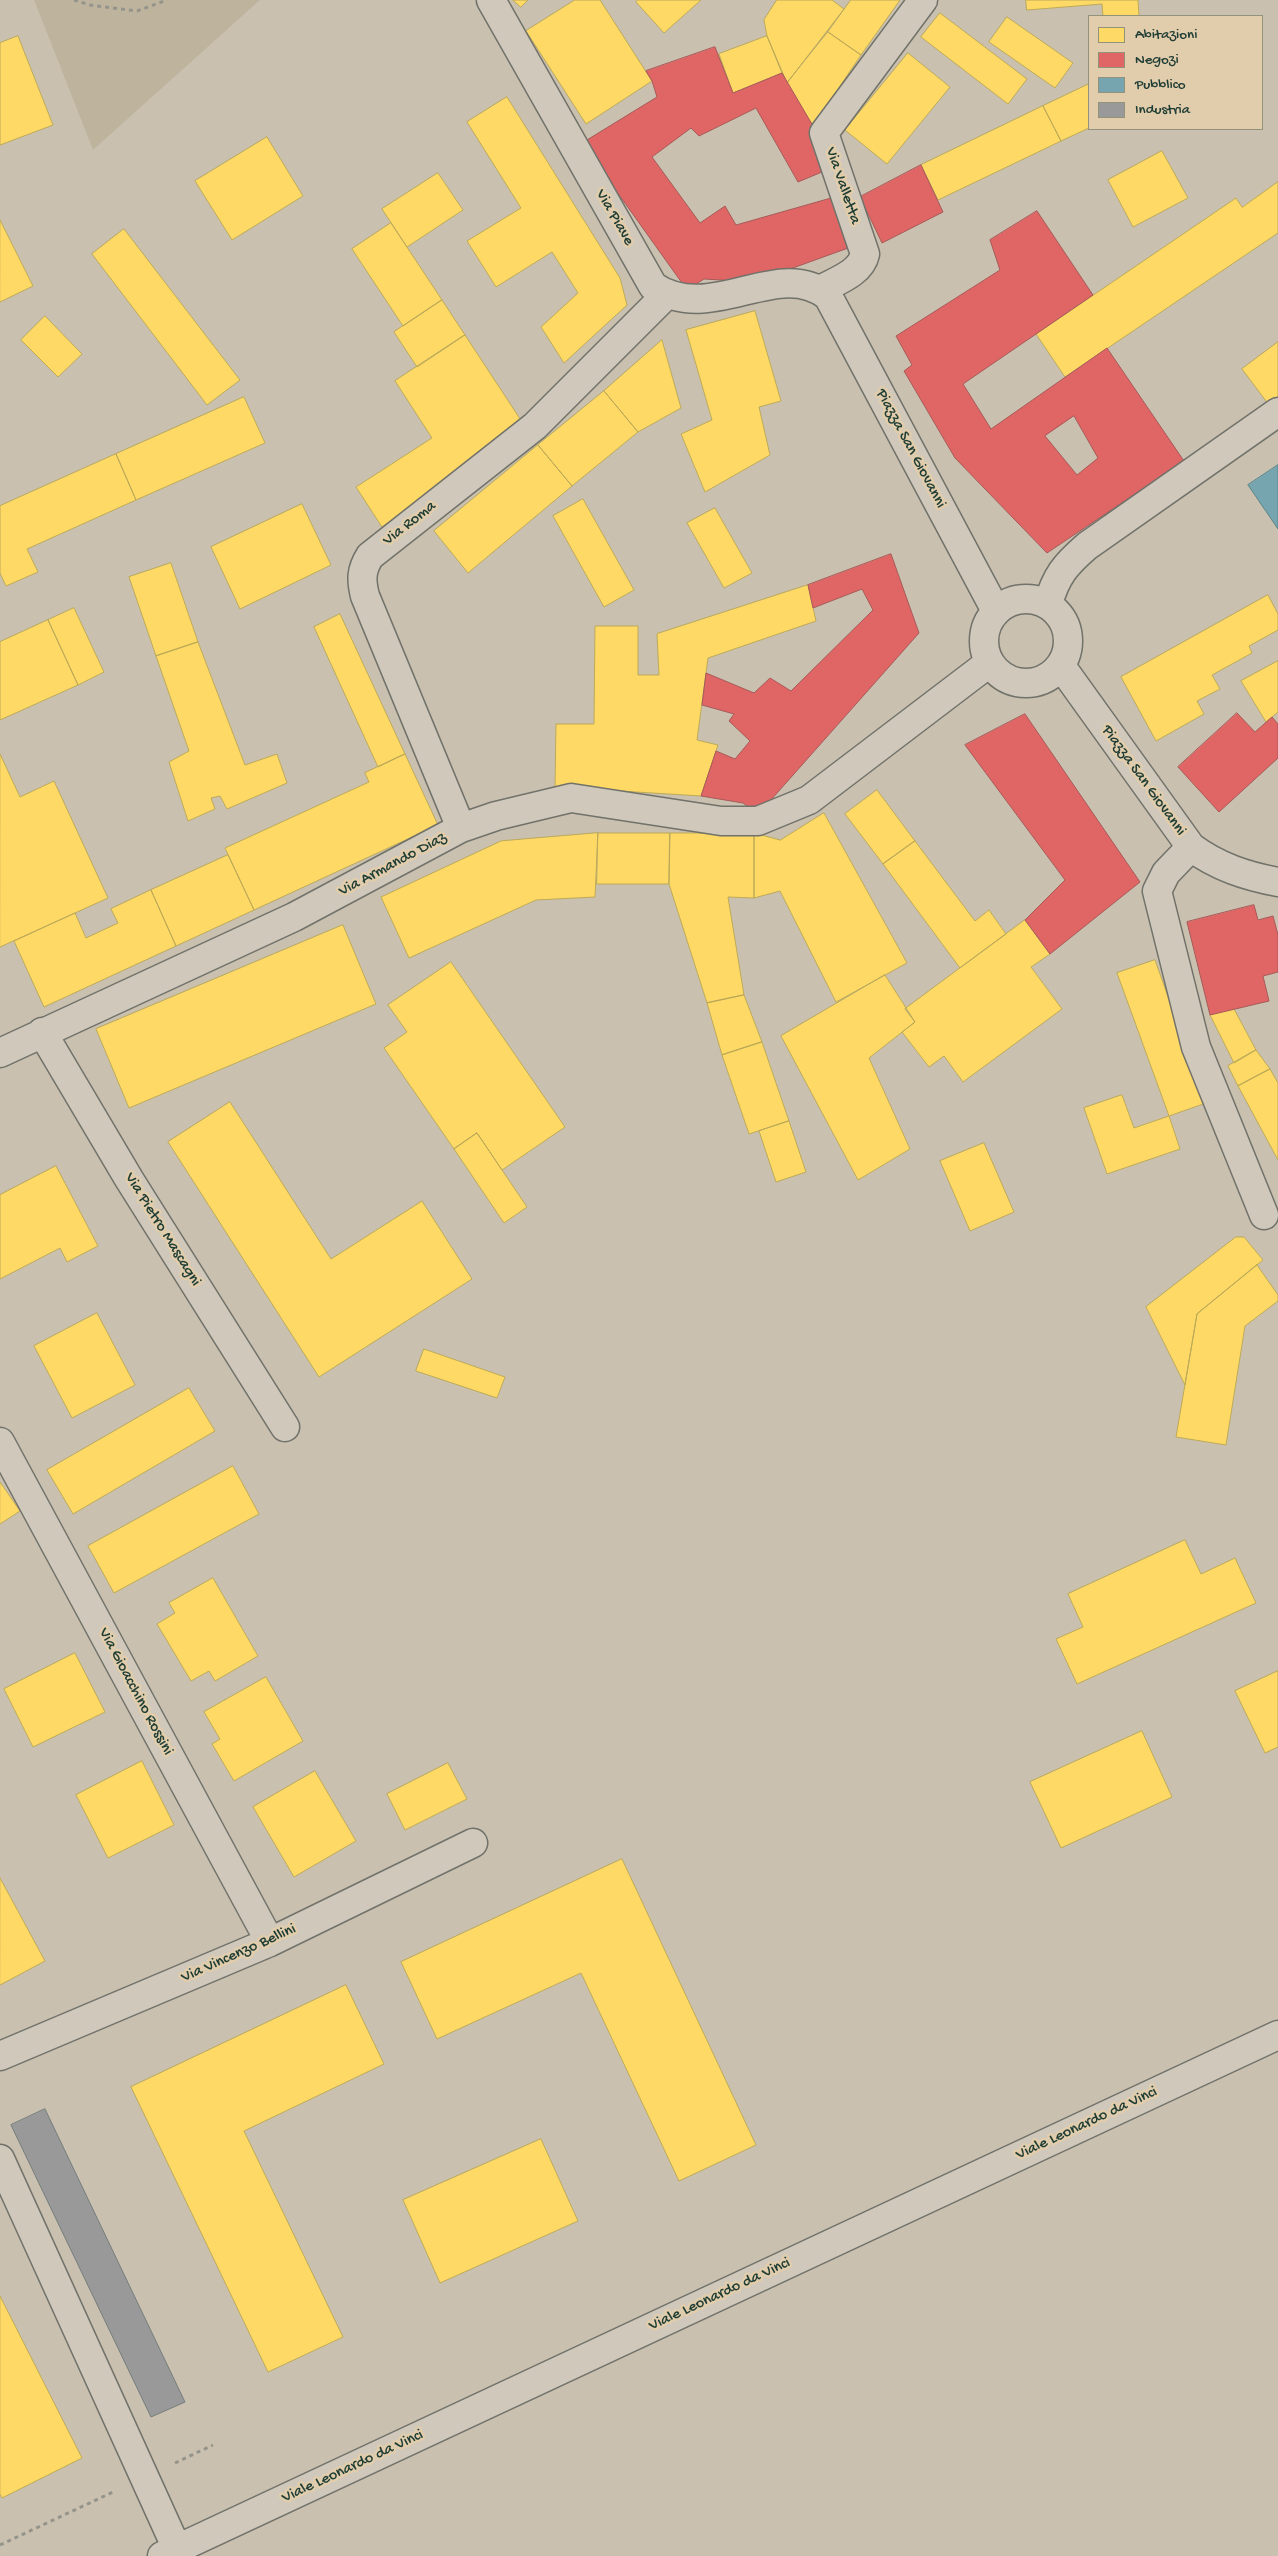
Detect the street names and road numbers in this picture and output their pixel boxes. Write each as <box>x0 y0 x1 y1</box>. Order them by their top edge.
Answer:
street label: Via Valletta <box>820 145 864 227</box>
street label: Via Piave <box>590 187 638 249</box>
street label: Piazza San Giovanni <box>871 386 949 512</box>
street label: Via Roma <box>380 497 440 551</box>
street label: Piazza San Giovanni <box>1096 722 1190 840</box>
street label: Via Armando Diaz <box>336 829 450 901</box>
street label: Via Pietro Mascagni <box>119 1170 205 1290</box>
street label: Via Gioacchino Rossini <box>93 1625 177 1759</box>
street label: Via Vincenzo Bellini <box>179 1920 299 1988</box>
street label: Viale Leonardo da Vinci <box>1013 2083 1161 2165</box>
street label: Viale Leonardo da Vinci <box>646 2254 794 2336</box>
street label: Viale Leonardo da Vinci <box>279 2426 427 2508</box>

